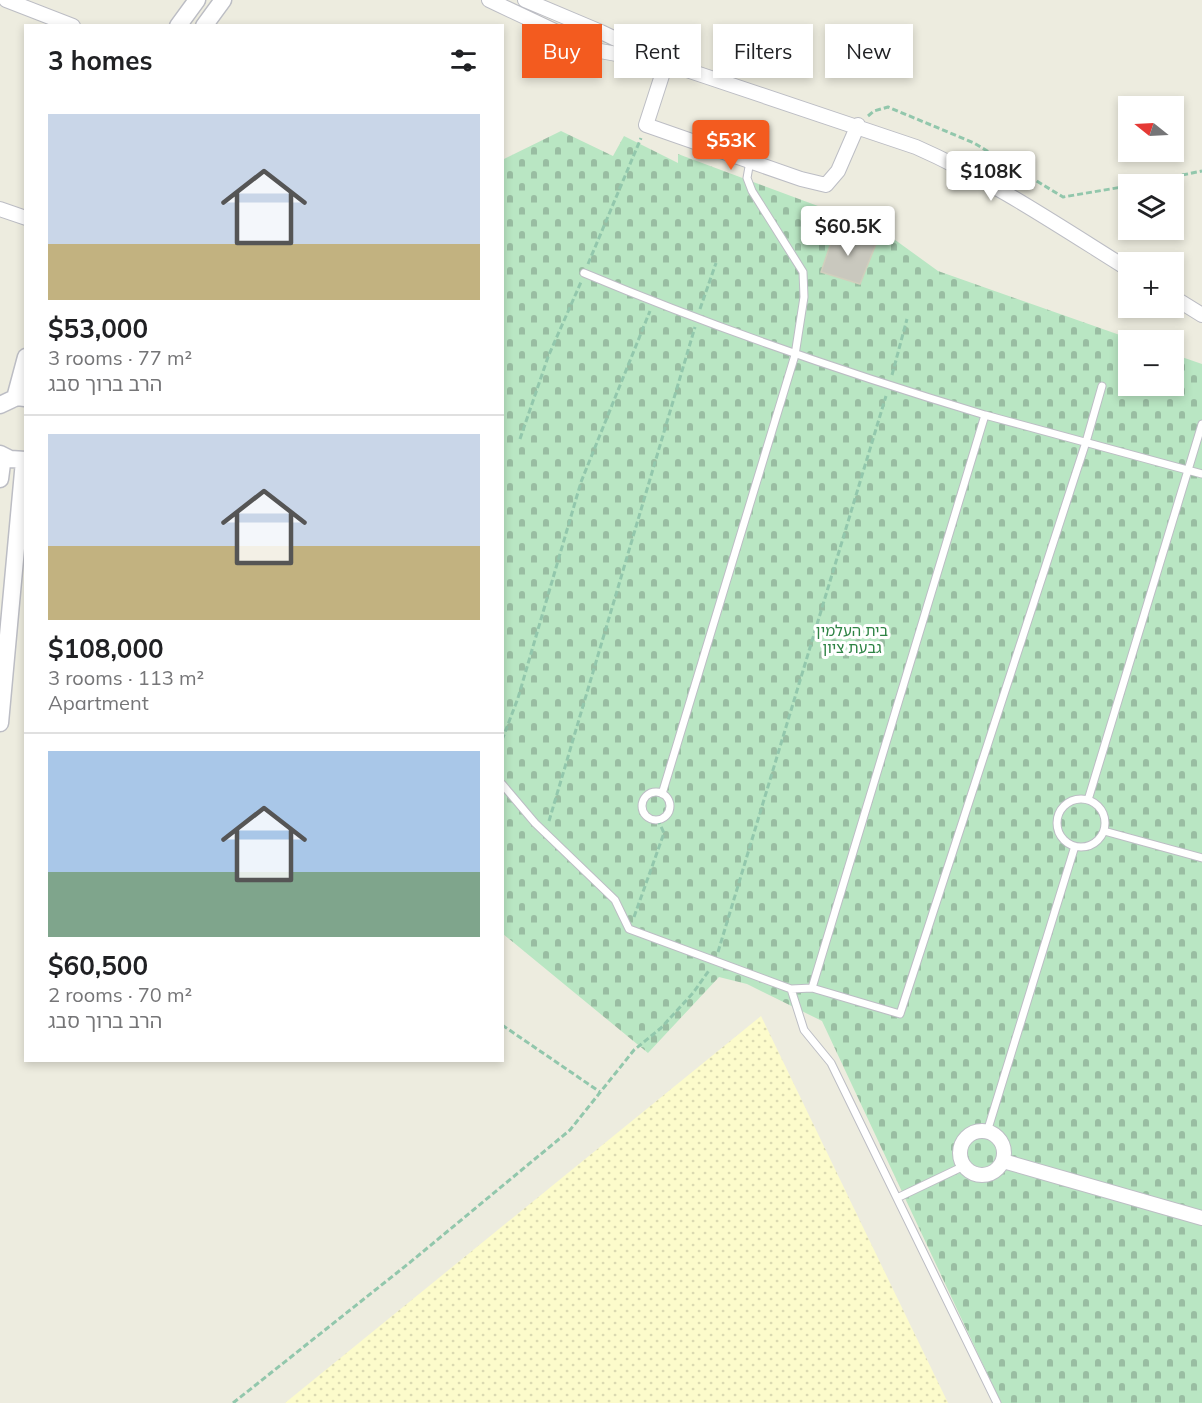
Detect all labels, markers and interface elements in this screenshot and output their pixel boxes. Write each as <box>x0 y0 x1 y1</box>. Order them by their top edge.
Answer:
chip: Buy <box>522 24 602 78</box>
chip: Rent <box>614 24 701 78</box>
chip: Filters <box>713 24 813 78</box>
chip: New <box>825 24 913 78</box>
text: 3 homes <box>48 44 152 77</box>
icon: filters <box>447 44 480 77</box>
north arrow <box>1118 96 1184 162</box>
map controls <box>1118 96 1184 396</box>
pin: $53K <box>695 120 767 171</box>
text: $53K <box>706 127 756 152</box>
pin: $108K <box>949 151 1033 202</box>
icon: home <box>210 153 318 261</box>
text: $108K <box>960 158 1022 183</box>
button: layers <box>1118 174 1184 240</box>
pin: $60.5K <box>799 206 897 257</box>
text: $60.5K <box>815 213 881 238</box>
button: + <box>1118 252 1184 318</box>
text: $53,000 <box>48 312 148 345</box>
button: − <box>1118 330 1184 396</box>
text: 3 rooms · 77 m² <box>48 345 192 370</box>
text: הרב ברוך סבג <box>48 371 162 396</box>
icon: home <box>210 473 318 581</box>
park label: בית העלמין גבעת ציון <box>816 621 889 657</box>
text: $108,000 <box>48 632 164 665</box>
text: 3 rooms · 113 m² <box>48 665 204 690</box>
text: Apartment <box>48 690 149 715</box>
icon: home <box>210 790 318 898</box>
text: $60,500 <box>48 949 148 982</box>
text: 2 rooms · 70 m² <box>48 982 192 1007</box>
text: הרב ברוך סבג <box>48 1008 162 1033</box>

